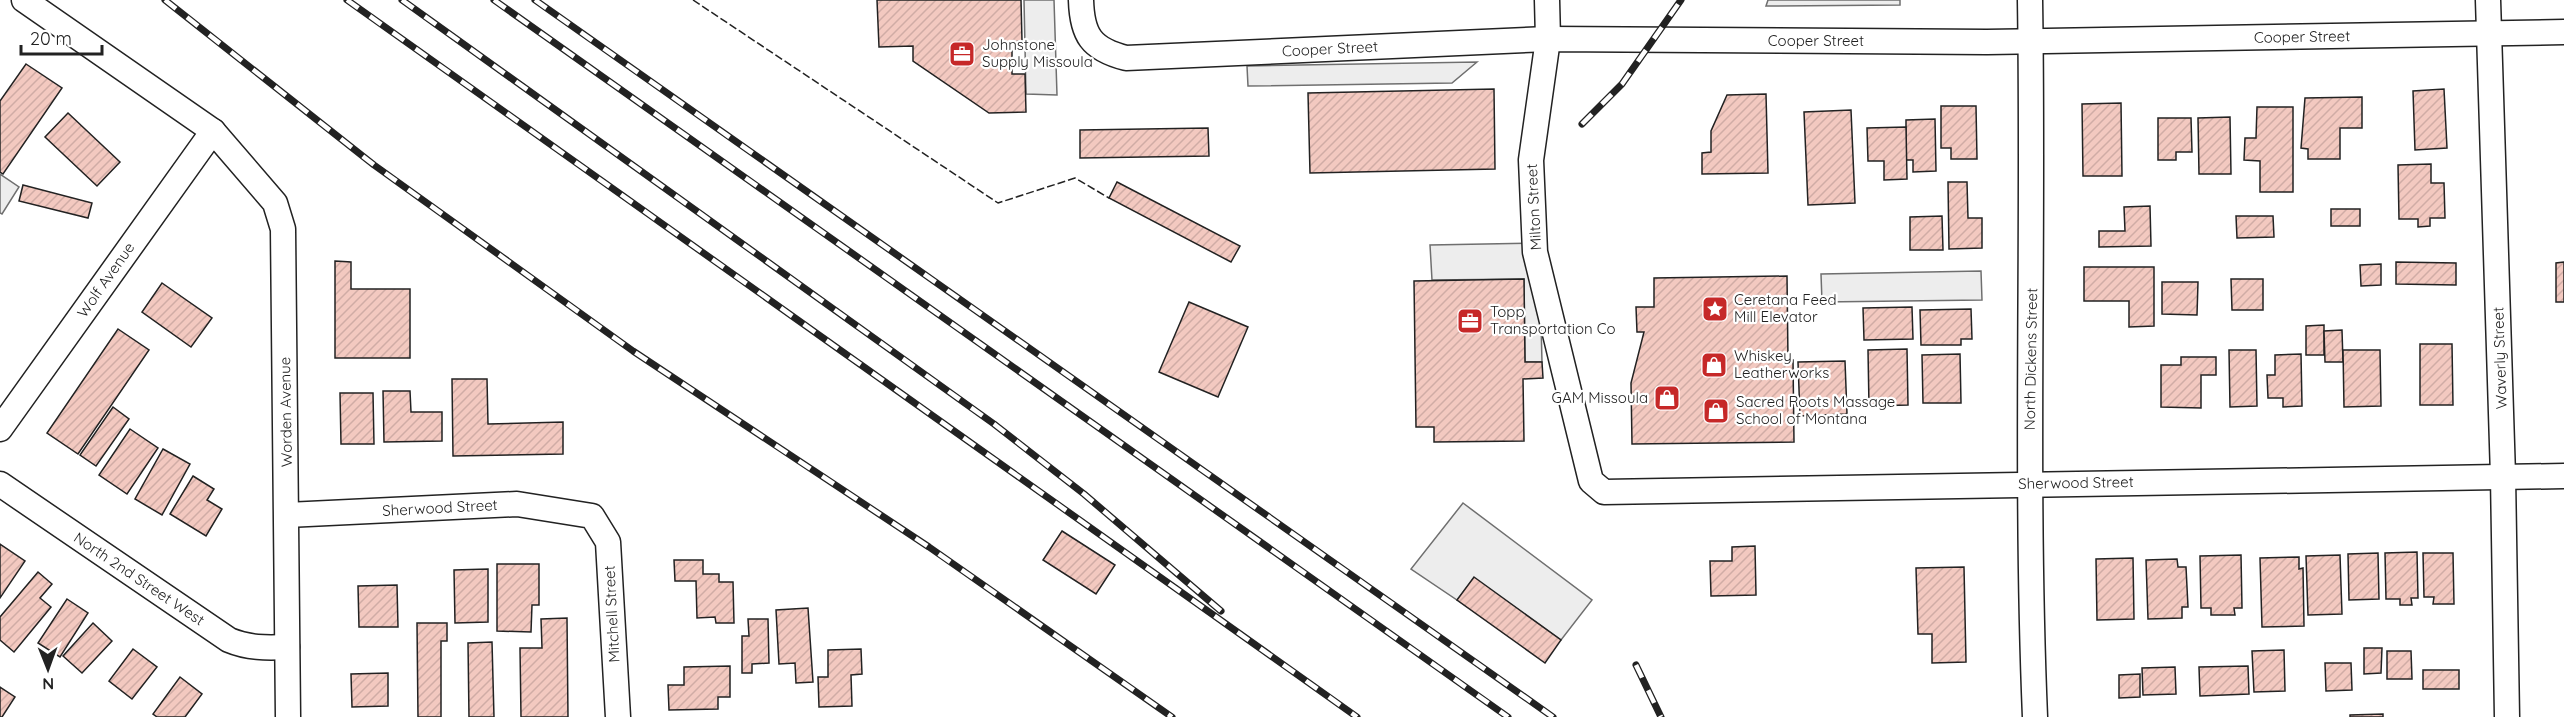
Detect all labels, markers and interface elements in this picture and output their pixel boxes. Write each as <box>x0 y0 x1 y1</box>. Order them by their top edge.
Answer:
scale bar <box>21 18 102 56</box>
street label: Cooper Street <box>2254 26 2350 47</box>
text: 20 m <box>30 27 72 50</box>
street label: Cooper Street <box>1768 31 1864 50</box>
place label: Johnstone Supply Missoula <box>982 35 1093 71</box>
street label: Cooper Street <box>1281 36 1379 61</box>
office icon: Johnstone Supply Missoula <box>947 39 977 69</box>
street label: Milton Street <box>1522 163 1545 251</box>
street label: Wolf Avenue <box>73 238 138 321</box>
street label: North Dickens Street <box>2020 288 2041 430</box>
place label: Ceretana Feed Mill Elevator <box>1734 290 1837 326</box>
place icon: Ceretana Feed Mill Elevator <box>1700 294 1730 324</box>
place label: Topp Transportation Co <box>1490 302 1616 338</box>
office icon: Topp Transportation Co <box>1455 306 1485 336</box>
street label: Waverly Street <box>2488 307 2511 409</box>
place label: Whiskey Leatherworks <box>1734 346 1829 382</box>
shop icon: Whiskey Leatherworks <box>1699 350 1729 380</box>
street label: Worden Avenue <box>275 357 296 467</box>
shop icon: GAM Missoula <box>1652 383 1682 413</box>
place label: GAM Missoula <box>1552 388 1648 407</box>
place label: Sacred Roots Massage School of Montana <box>1736 392 1895 428</box>
shop icon: Sacred Roots Massage School of Montana <box>1701 396 1731 426</box>
street label: Sherwood Street <box>2018 472 2134 493</box>
street label: Sherwood Street <box>382 495 498 520</box>
street label: North 2nd Street West <box>70 528 208 629</box>
street label: Mitchell Street <box>599 565 624 663</box>
north arrow <box>18 639 78 699</box>
text: N <box>42 674 54 694</box>

